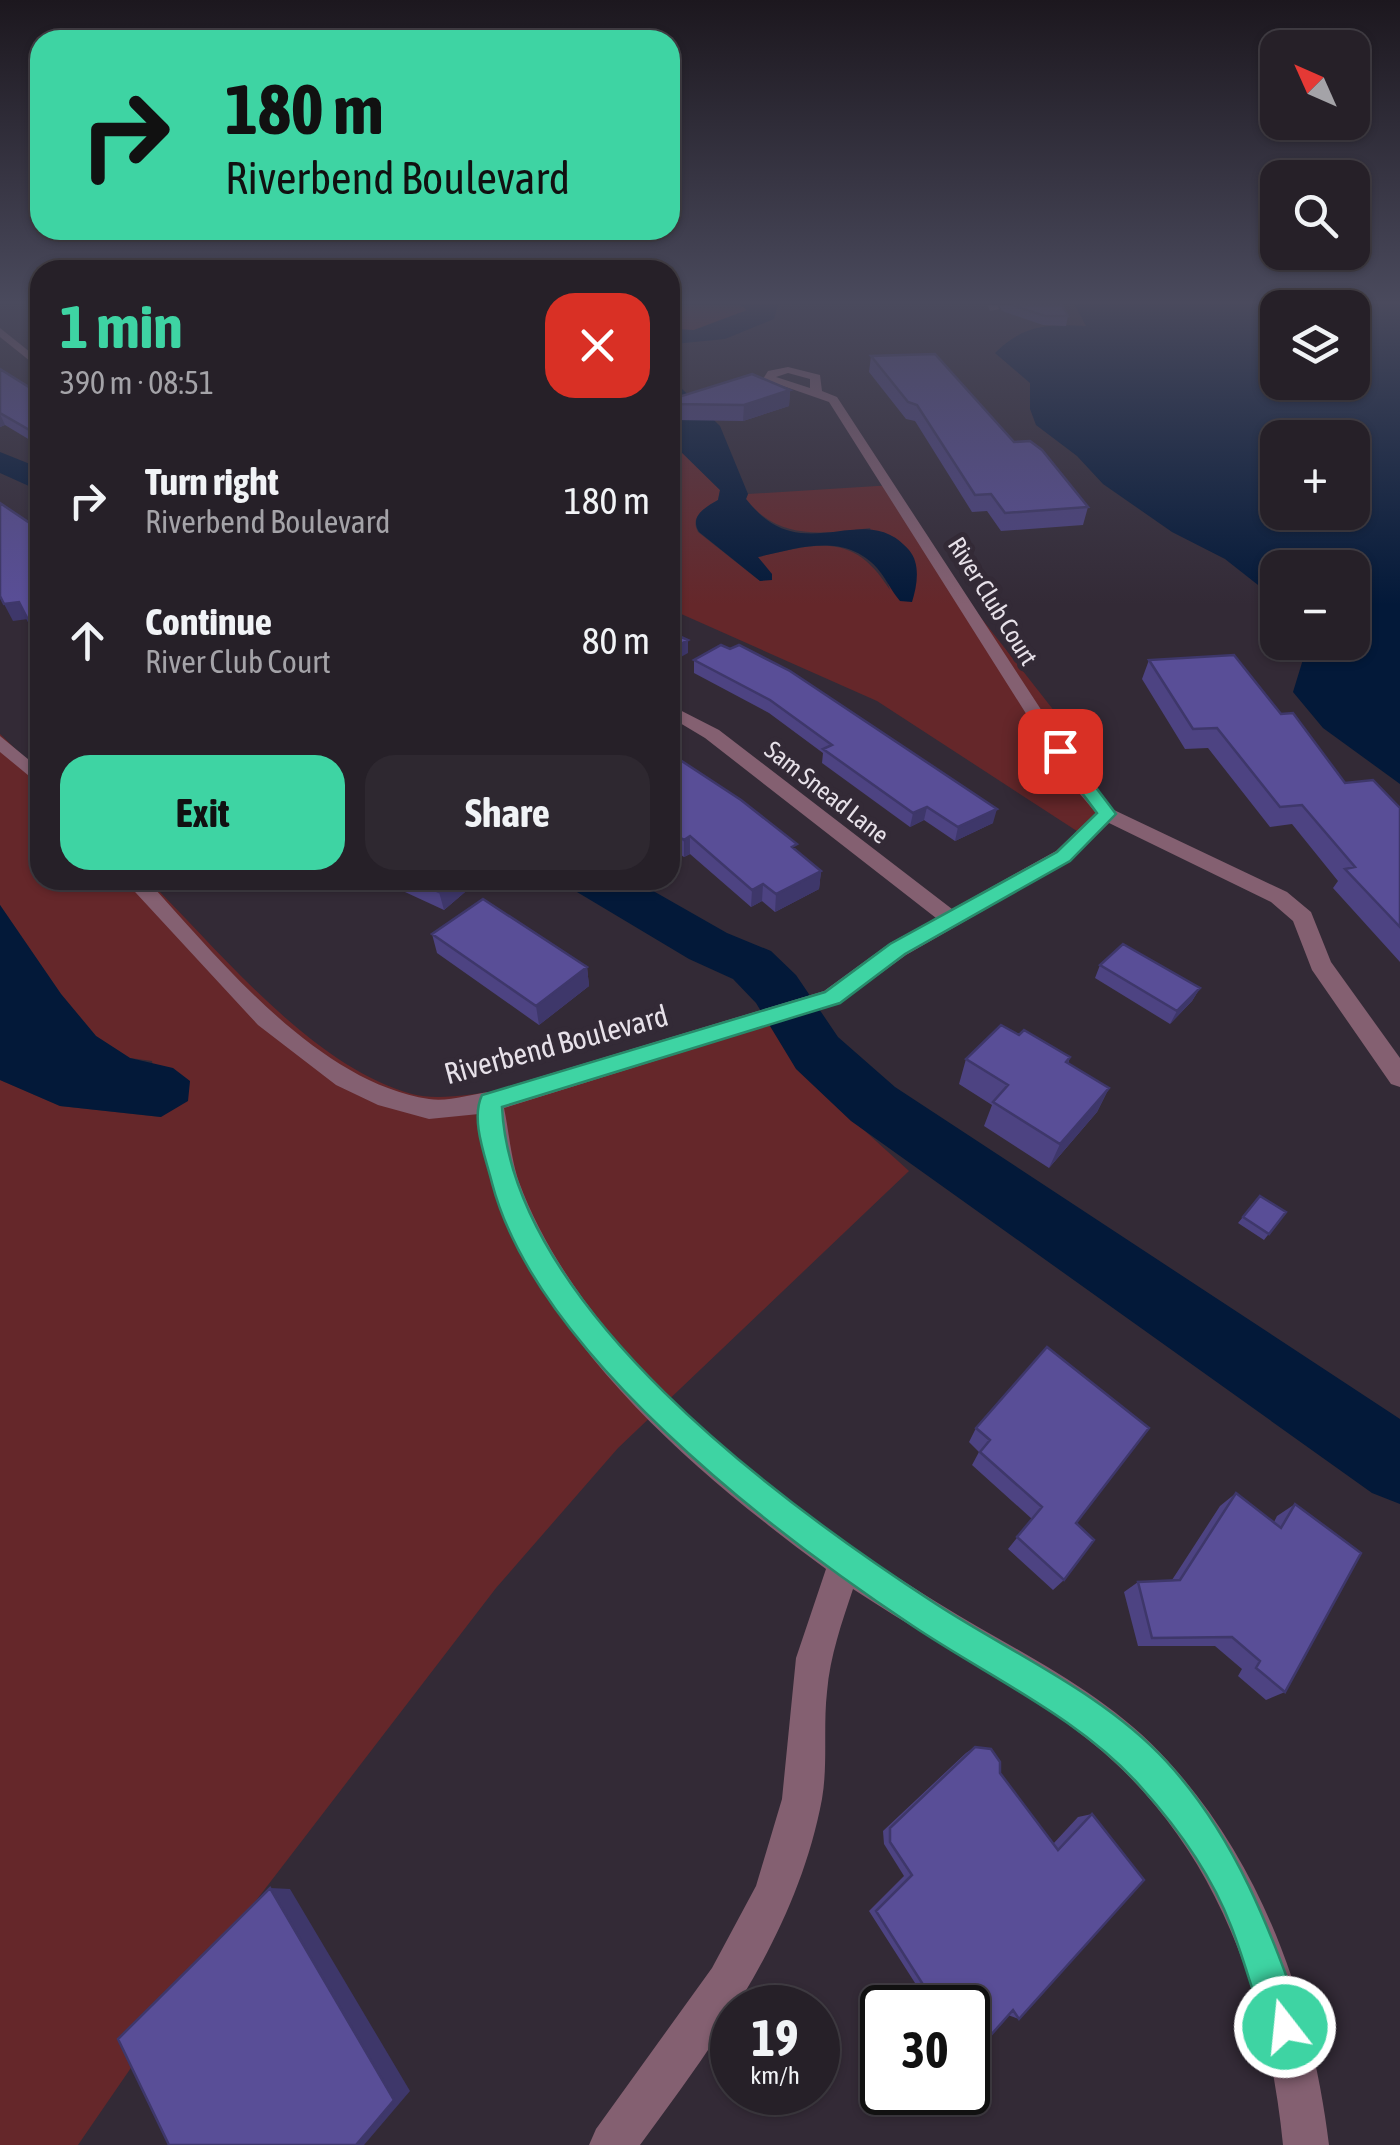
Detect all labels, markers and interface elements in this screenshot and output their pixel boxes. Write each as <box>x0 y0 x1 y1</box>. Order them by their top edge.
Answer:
north arrow <box>1260 30 1370 140</box>
map controls <box>1260 30 1370 660</box>
text: 180 m <box>225 69 384 149</box>
icon: right <box>60 70 190 200</box>
text: Riverbend Boulevard <box>225 152 570 204</box>
button: search <box>1260 160 1370 270</box>
button: layers <box>1260 290 1370 400</box>
text: 1 min <box>60 292 183 361</box>
button: close <box>545 293 650 398</box>
text: 390 m · 08:51 <box>60 364 214 401</box>
button: + <box>1260 420 1370 530</box>
text: Turn right <box>145 460 279 503</box>
icon: right <box>60 473 115 528</box>
text: 180 m <box>564 479 650 522</box>
text: Riverbend Boulevard <box>145 503 390 540</box>
street label: River Club Court <box>943 532 1043 670</box>
button: − <box>1260 550 1370 660</box>
text: Continue <box>145 600 272 643</box>
icon: ahead <box>60 613 115 668</box>
text: 80 m <box>582 619 650 662</box>
text: River Club Court <box>145 643 331 680</box>
pin <box>1018 709 1103 794</box>
icon: arrive <box>1033 724 1088 779</box>
street label: Sam Snead Lane <box>760 735 894 849</box>
button: Exit <box>60 755 345 870</box>
button: Share <box>365 755 650 870</box>
street label: Riverbend Boulevard <box>441 998 671 1090</box>
position arrow <box>1233 1975 1337 2079</box>
speed limit sign: 30 <box>860 1985 990 2115</box>
text: 19 <box>751 2009 798 2067</box>
text: km/h <box>750 2061 800 2089</box>

